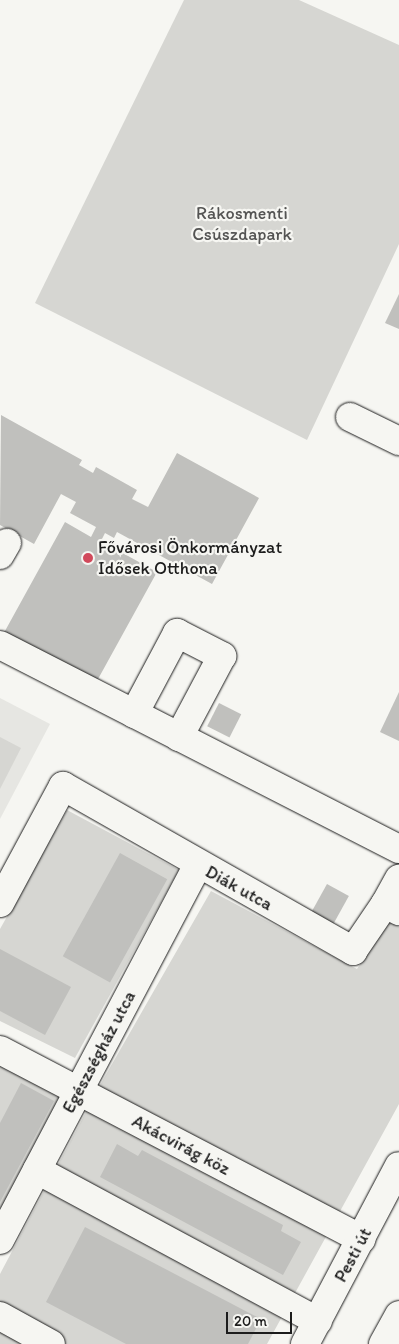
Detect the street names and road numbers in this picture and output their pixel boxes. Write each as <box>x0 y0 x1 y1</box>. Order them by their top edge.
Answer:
street label: Diák utca <box>202 861 276 915</box>
street label: Egészségház utca <box>58 987 140 1117</box>
street label: Akácvirág köz <box>128 1110 234 1180</box>
street label: Pesti út <box>330 1224 376 1286</box>

